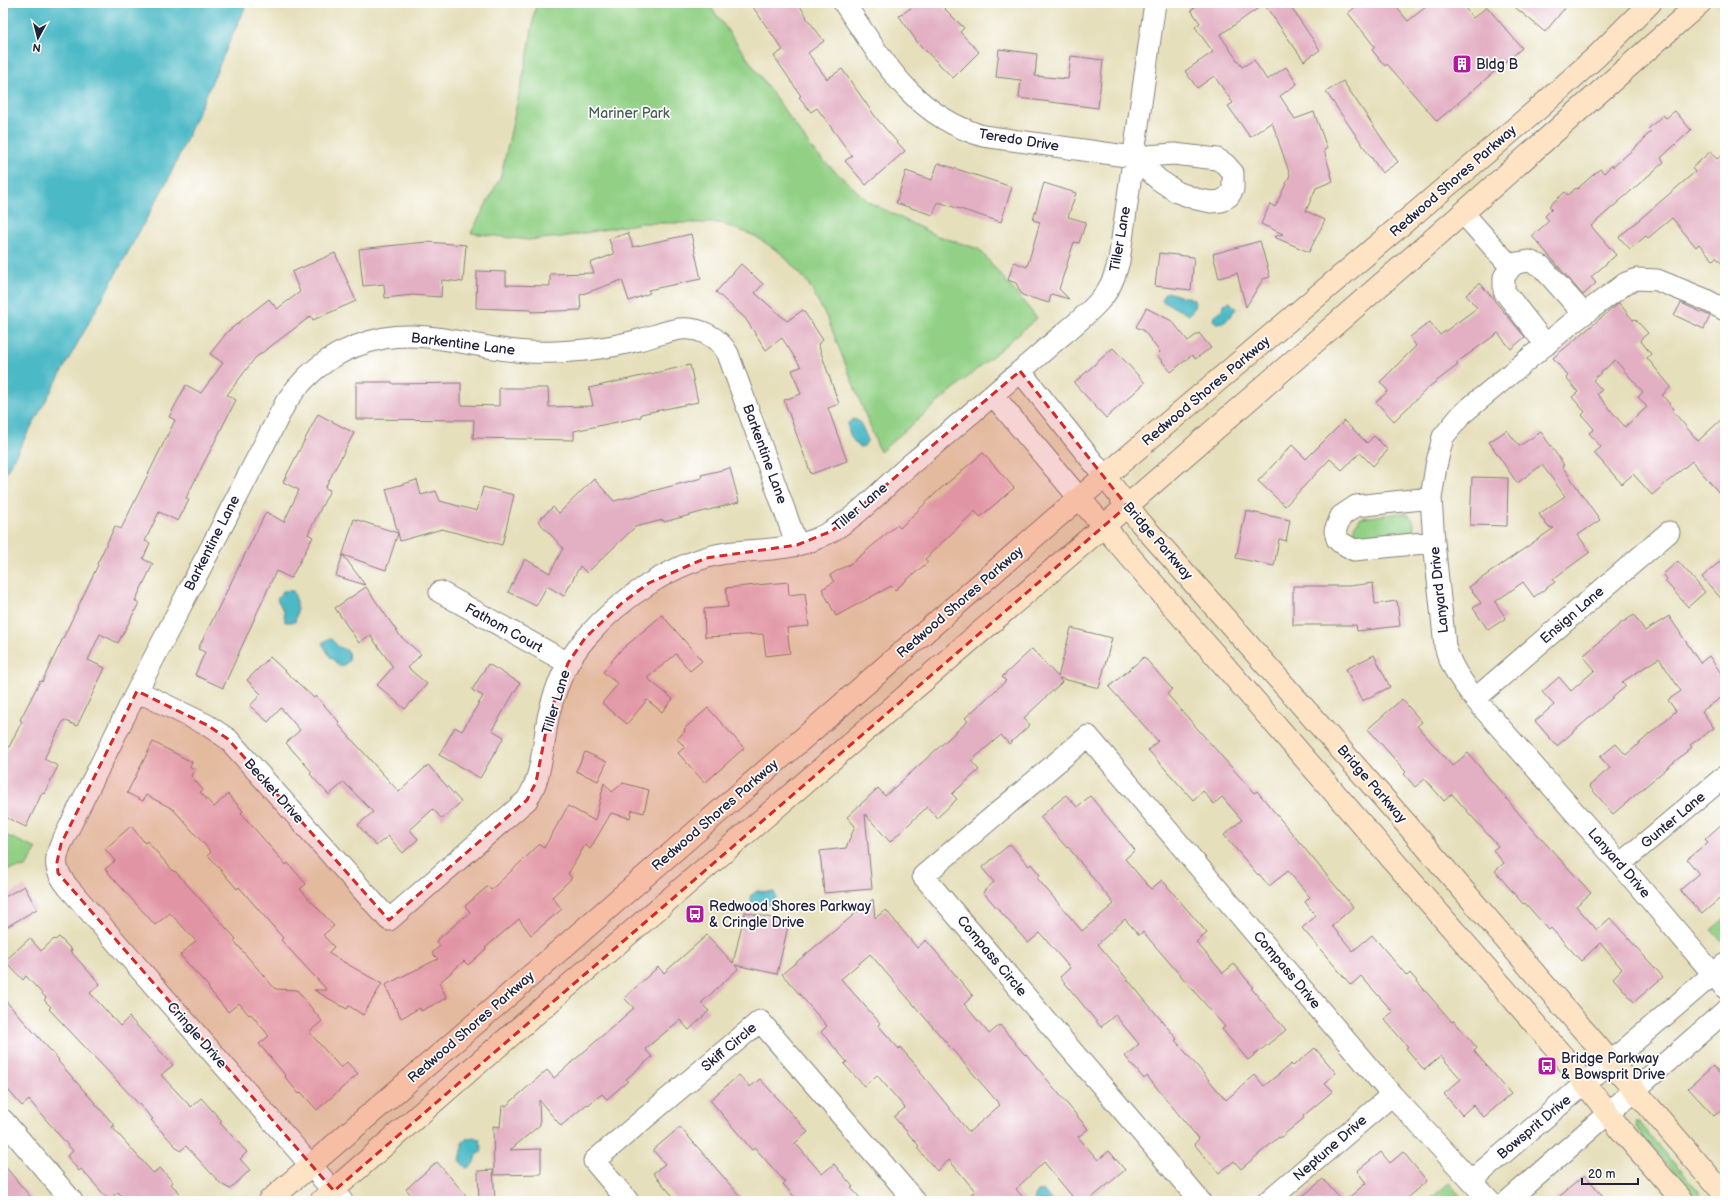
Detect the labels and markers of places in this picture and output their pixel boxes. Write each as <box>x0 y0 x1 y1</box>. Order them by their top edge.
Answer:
building icon: Bldg B <box>1451 53 1473 75</box>
place label: Bldg B <box>1476 56 1518 73</box>
place label: Redwood Shores Parkway & Cringle Drive <box>709 898 872 931</box>
bus stop icon: Redwood Shores Parkway & Cringle Drive <box>684 903 706 925</box>
place label: Bridge Parkway & Bowsprit Drive <box>1561 1050 1665 1083</box>
bus stop icon: Bridge Parkway & Bowsprit Drive <box>1536 1055 1558 1077</box>

